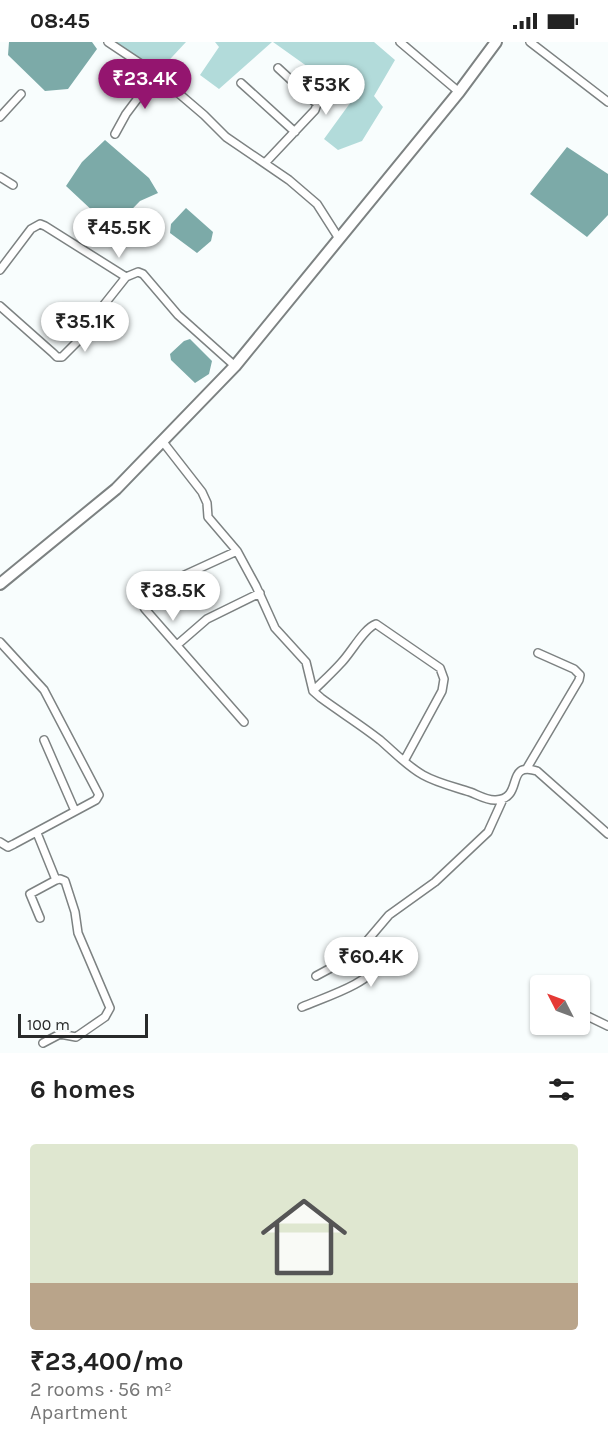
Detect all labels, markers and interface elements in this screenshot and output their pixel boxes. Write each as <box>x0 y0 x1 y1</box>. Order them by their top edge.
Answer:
text: 08:45 <box>30 8 90 34</box>
pin: ₹23.4K <box>96 59 194 110</box>
pin: ₹53K <box>290 65 362 116</box>
text: ₹23.4K <box>112 67 178 90</box>
text: ₹53K <box>302 73 350 96</box>
pin: ₹45.5K <box>70 208 168 259</box>
text: ₹45.5K <box>87 216 151 239</box>
pin: ₹35.1K <box>36 302 134 353</box>
text: ₹35.1K <box>55 310 115 333</box>
pin: ₹38.5K <box>124 571 222 622</box>
text: ₹38.5K <box>140 579 206 602</box>
pin: ₹60.4K <box>322 937 420 988</box>
text: ₹60.4K <box>338 945 404 968</box>
north arrow <box>530 975 590 1035</box>
map controls <box>530 975 590 1035</box>
scale bar <box>18 1011 148 1038</box>
text: 100 m <box>27 1015 70 1034</box>
icon: filters <box>545 1073 578 1106</box>
text: 6 homes <box>30 1074 135 1105</box>
icon: home <box>250 1183 358 1291</box>
text: ₹23,400/mo <box>30 1346 183 1377</box>
text: 2 rooms · 56 m² <box>30 1378 172 1401</box>
text: Apartment <box>30 1401 128 1424</box>

